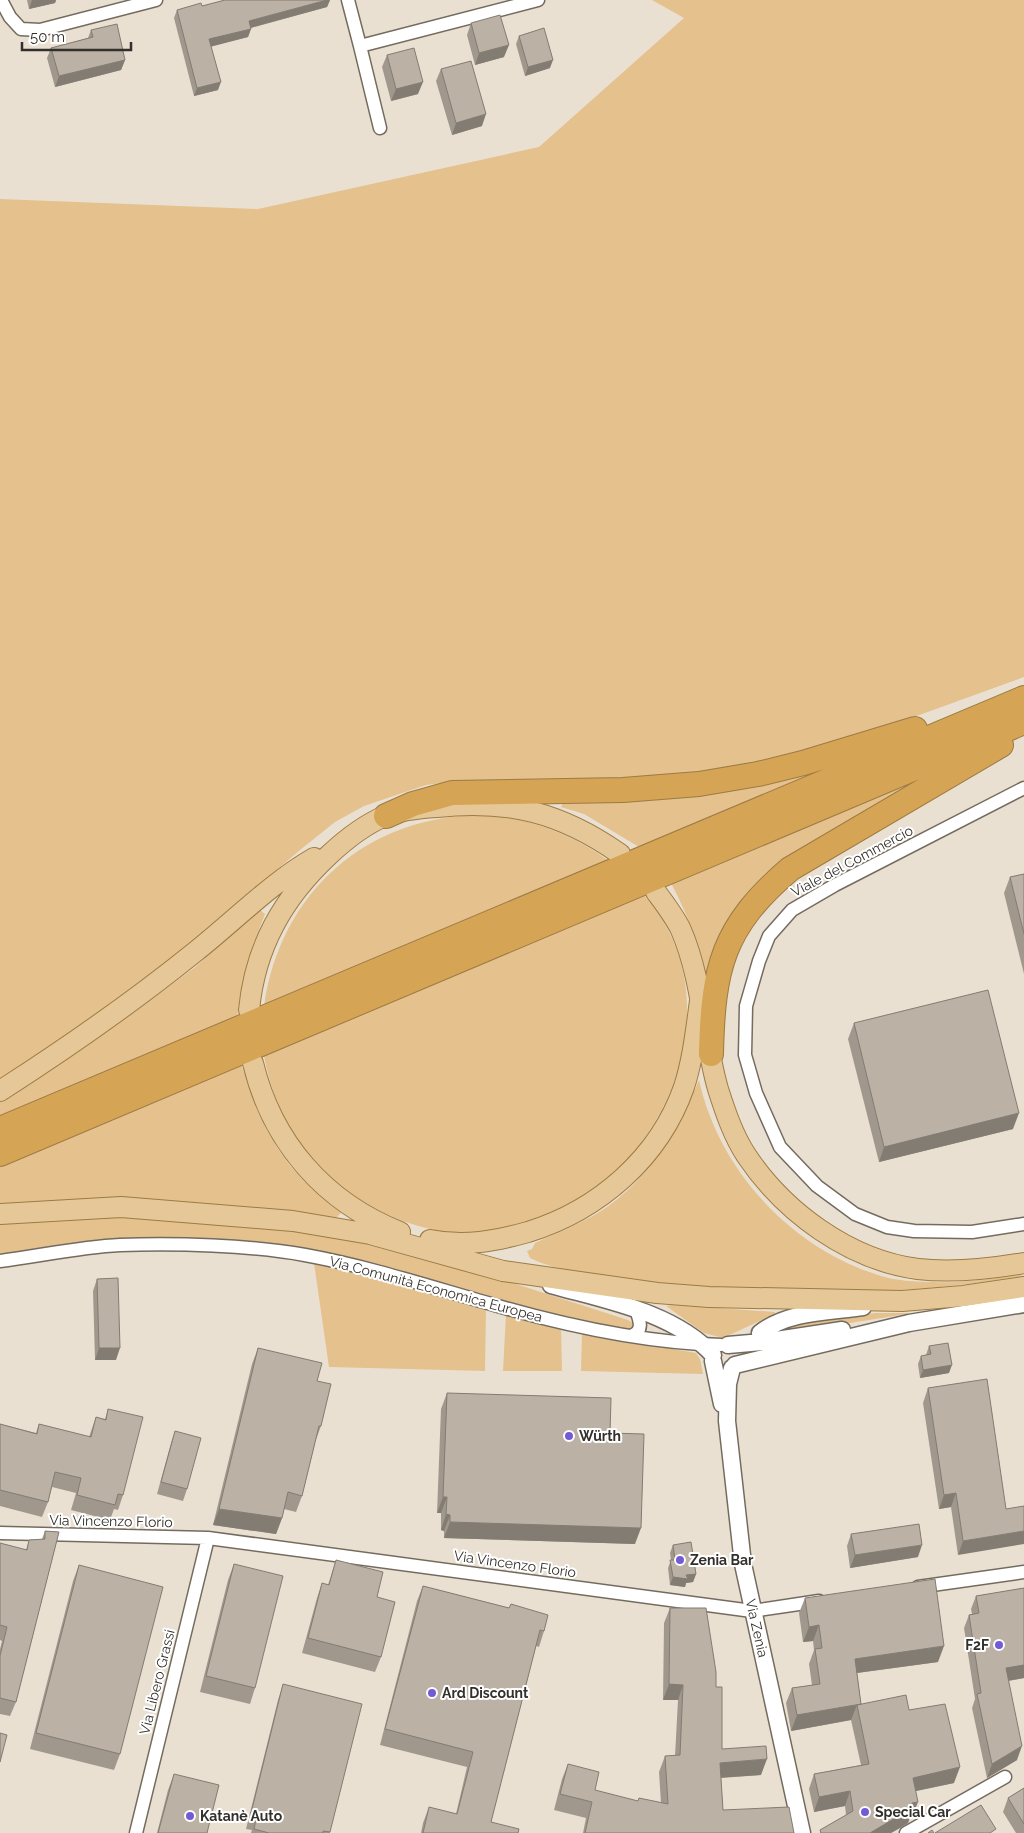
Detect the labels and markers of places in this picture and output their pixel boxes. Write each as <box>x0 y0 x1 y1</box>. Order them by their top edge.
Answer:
place label: Würth <box>579 1428 621 1444</box>
marker: Würth <box>563 1430 575 1442</box>
place label: Zenia Bar <box>690 1552 754 1568</box>
marker: Zenia Bar <box>674 1554 686 1566</box>
place label: F2F <box>965 1637 989 1653</box>
marker: F2F <box>993 1639 1005 1651</box>
place label: Ard Discount <box>442 1685 529 1701</box>
marker: Ard Discount <box>426 1687 438 1699</box>
place label: Special Car <box>875 1804 951 1820</box>
marker: Special Car <box>859 1806 871 1818</box>
place label: Katanè Auto <box>200 1808 283 1824</box>
marker: Katanè Auto <box>184 1810 196 1822</box>

